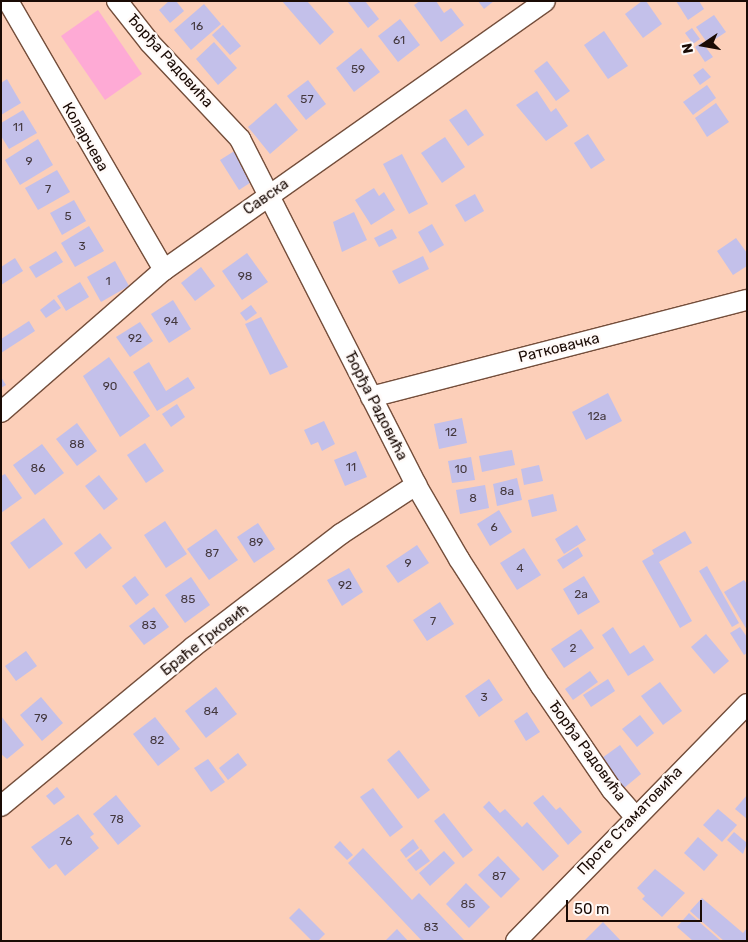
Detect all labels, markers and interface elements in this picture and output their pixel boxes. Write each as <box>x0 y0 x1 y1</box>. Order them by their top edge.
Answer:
street label: Ђорђа Радовића <box>123 10 217 112</box>
house number: 16 <box>191 20 203 34</box>
north arrow <box>678 20 728 70</box>
house number: 61 <box>393 34 405 48</box>
text: N <box>678 42 697 55</box>
house number: 59 <box>351 63 365 77</box>
house number: 57 <box>300 93 314 107</box>
street label: Коларчева <box>58 99 112 175</box>
house number: 11 <box>13 121 23 135</box>
house number: 9 <box>25 155 33 169</box>
street label: Савска <box>240 175 292 219</box>
house number: 7 <box>45 183 51 197</box>
house number: 5 <box>64 210 72 224</box>
house number: 3 <box>78 240 86 254</box>
house number: 98 <box>238 270 252 284</box>
house number: 1 <box>105 275 111 289</box>
house number: 94 <box>164 315 178 329</box>
street label: Ратковачка <box>516 329 602 367</box>
house number: 92 <box>128 332 142 346</box>
street label: Ђорђа Радовића <box>341 349 411 463</box>
house number: 90 <box>103 380 117 394</box>
house number: 12a <box>588 410 606 424</box>
house number: 12 <box>445 426 457 440</box>
house number: 88 <box>69 438 85 452</box>
house number: 11 <box>346 461 356 475</box>
house number: 86 <box>31 462 45 476</box>
house number: 10 <box>455 463 467 477</box>
house number: 8a <box>500 485 514 499</box>
house number: 8 <box>469 492 477 506</box>
house number: 6 <box>490 521 498 535</box>
house number: 89 <box>249 536 263 550</box>
house number: 87 <box>205 547 219 561</box>
house number: 9 <box>404 557 412 571</box>
house number: 4 <box>516 562 524 576</box>
house number: 92 <box>338 579 352 593</box>
house number: 2a <box>574 588 588 602</box>
house number: 85 <box>181 593 195 607</box>
street label: Браће Грковић <box>157 600 253 680</box>
house number: 7 <box>430 615 436 629</box>
house number: 83 <box>142 619 156 633</box>
house number: 2 <box>569 642 577 656</box>
house number: 3 <box>480 691 488 705</box>
street label: Ђорђа Радовића <box>545 697 629 805</box>
house number: 84 <box>203 705 219 719</box>
house number: 79 <box>34 712 48 726</box>
house number: 82 <box>150 734 164 748</box>
street label: Проте Стаматовића <box>574 763 686 879</box>
house number: 78 <box>110 813 124 827</box>
house number: 76 <box>59 835 73 849</box>
house number: 87 <box>492 870 506 884</box>
scale bar <box>568 890 704 922</box>
house number: 85 <box>461 898 475 912</box>
text: 50 m <box>574 900 609 918</box>
house number: 83 <box>424 921 438 935</box>

